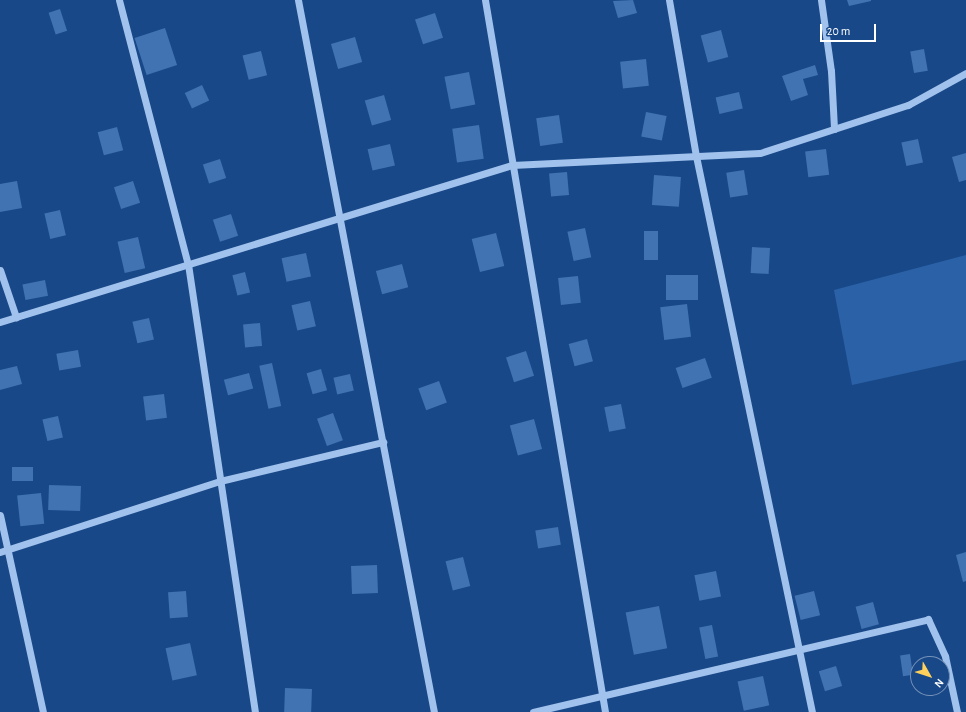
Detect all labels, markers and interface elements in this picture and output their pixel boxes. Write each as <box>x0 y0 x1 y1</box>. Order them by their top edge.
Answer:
scale bar <box>822 16 878 42</box>
text: 20 m <box>827 25 850 37</box>
north arrow <box>910 656 950 696</box>
text: N <box>932 677 946 690</box>

